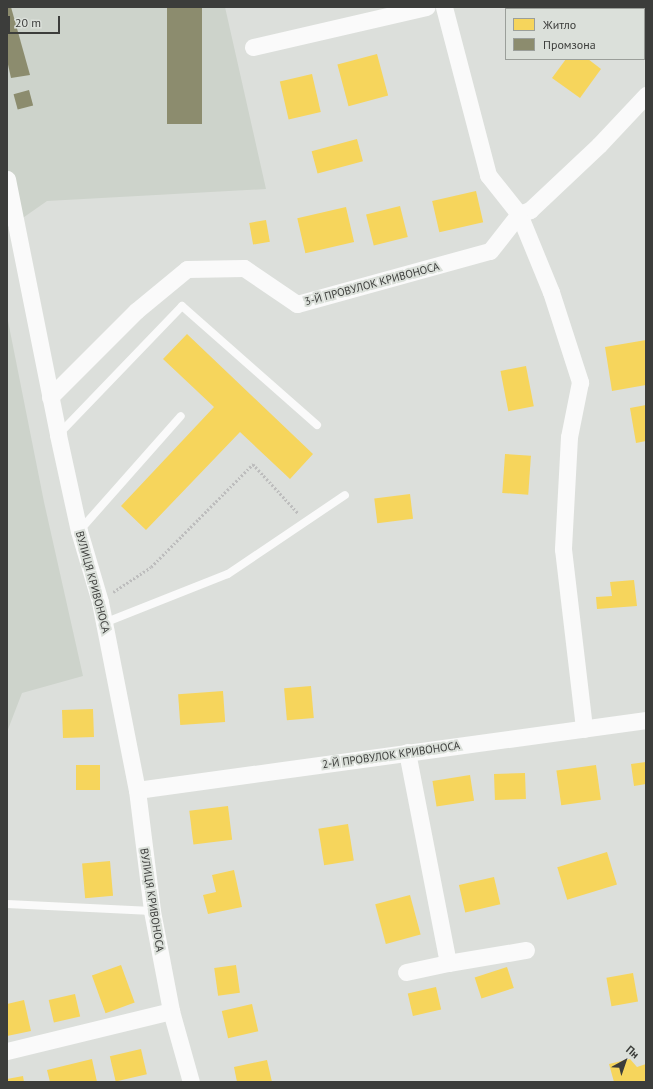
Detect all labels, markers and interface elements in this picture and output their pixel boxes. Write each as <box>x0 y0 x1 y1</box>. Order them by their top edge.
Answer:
scale bar <box>10 8 62 34</box>
legend <box>505 8 645 60</box>
text: 20 m <box>15 15 41 30</box>
text: Житло <box>543 17 576 32</box>
text: Промзона <box>543 37 596 52</box>
street label: 3-Й ПРОВУЛОК КРИВОНОСА <box>303 260 441 308</box>
street label: ВУЛИЦЯ КРИВОНОСА <box>73 530 113 634</box>
street label: 2-Й ПРОВУЛОК КРИВОНОСА <box>321 739 461 771</box>
street label: ВУЛИЦЯ КРИВОНОСА <box>137 847 167 953</box>
north arrow <box>605 1041 645 1081</box>
text: Пн <box>623 1042 642 1061</box>

